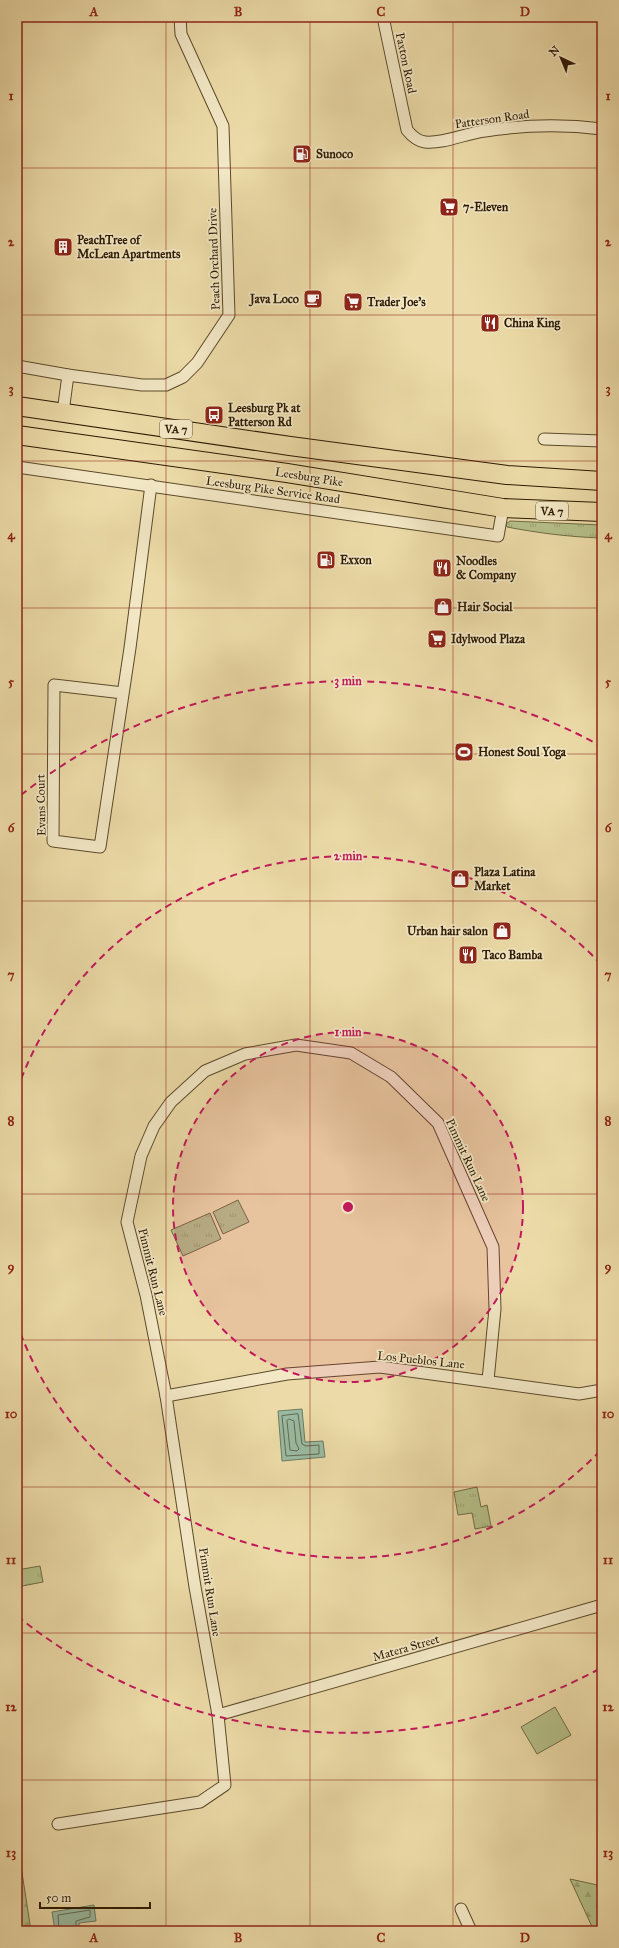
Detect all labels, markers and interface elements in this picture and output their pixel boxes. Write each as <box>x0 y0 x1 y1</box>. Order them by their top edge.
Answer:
text: A <box>89 4 99 20</box>
text: B <box>234 4 243 20</box>
text: C <box>377 4 386 20</box>
text: D <box>520 4 530 20</box>
street label: Paxton Road <box>393 31 419 95</box>
north arrow <box>541 38 581 78</box>
text: N <box>547 43 563 59</box>
text: 1 <box>8 88 14 104</box>
text: 1 <box>605 88 611 104</box>
street label: Patterson Road <box>454 107 530 131</box>
fuel station icon: Sunoco <box>291 143 313 165</box>
place label: Sunoco <box>316 147 353 161</box>
supermarket icon: 7-Eleven <box>438 196 460 218</box>
place label: 7-Eleven <box>463 200 509 214</box>
street label: Peach Orchard Drive <box>205 208 223 310</box>
place label: PeachTree of McLean Apartments <box>77 233 181 262</box>
text: 2 <box>8 234 15 250</box>
text: 2 <box>605 234 612 250</box>
building icon: PeachTree of McLean Apartments <box>52 236 74 258</box>
cafe icon: Java Loco <box>302 288 324 310</box>
supermarket icon: Trader Joe's <box>342 291 364 313</box>
place label: Java Loco <box>248 292 299 307</box>
place label: Trader Joe's <box>366 295 426 310</box>
restaurant icon: China King <box>479 312 501 334</box>
place label: China King <box>504 316 561 331</box>
text: 3 <box>8 381 14 397</box>
text: 3 <box>605 381 611 397</box>
place label: Leesburg Pk at Patterson Rd <box>228 401 301 429</box>
bus stop icon: Leesburg Pk at Patterson Rd <box>203 404 225 426</box>
road number: VA 7 <box>160 420 192 438</box>
street label: Leesburg Pike <box>274 465 344 490</box>
street label: Leesburg Pike Service Road <box>205 474 341 507</box>
road number: VA 7 <box>536 502 568 520</box>
text: 4 <box>7 527 15 543</box>
text: 4 <box>604 527 612 543</box>
fuel station icon: Exxon <box>315 549 337 571</box>
place label: Exxon <box>340 553 372 567</box>
place label: Noodles & Company <box>456 554 517 583</box>
restaurant icon: Noodles & Company <box>431 557 453 579</box>
shop icon: Hair Social <box>432 596 454 618</box>
place label: Hair Social <box>457 600 513 614</box>
supermarket icon: Idylwood Plaza <box>426 628 448 650</box>
place label: Idylwood Plaza <box>451 632 526 647</box>
text: 5 <box>8 674 15 690</box>
text: 3 min <box>334 674 362 689</box>
text: 5 <box>605 674 612 690</box>
sports icon: Honest Soul Yoga <box>453 741 475 763</box>
place label: Honest Soul Yoga <box>478 745 567 760</box>
street label: Evans Court <box>33 773 49 836</box>
text: 6 <box>8 820 16 836</box>
text: 6 <box>605 820 613 836</box>
text: 2 min <box>334 849 363 863</box>
place label: Plaza Latina Market <box>474 865 536 893</box>
shop icon: Plaza Latina Market <box>449 868 471 890</box>
shop icon: Urban hair salon <box>491 920 513 942</box>
place label: Urban hair salon <box>407 924 489 938</box>
restaurant icon: Taco Bamba <box>457 944 479 966</box>
place label: Taco Bamba <box>481 948 543 962</box>
text: 7 <box>8 967 15 983</box>
text: 7 <box>605 967 612 983</box>
text: 1 min <box>334 1025 362 1039</box>
text: 8 <box>8 1113 15 1129</box>
text: 8 <box>605 1113 612 1129</box>
street label: Pimmit Run Lane <box>443 1116 493 1204</box>
centre of rings <box>341 1200 355 1214</box>
street label: Pimmit Run Lane <box>135 1227 171 1317</box>
text: 9 <box>8 1259 15 1275</box>
text: 9 <box>605 1259 612 1275</box>
street label: Los Pueblos Lane <box>377 1348 465 1372</box>
text: 10 <box>5 1406 18 1422</box>
text: 10 <box>602 1406 615 1422</box>
street label: Pimmit Run Lane <box>196 1547 224 1637</box>
text: 11 <box>6 1552 16 1568</box>
text: 11 <box>603 1552 613 1568</box>
street label: Matera Street <box>371 1632 442 1664</box>
text: 12 <box>5 1699 17 1715</box>
text: 12 <box>602 1699 614 1715</box>
text: 13 <box>6 1845 16 1861</box>
text: 13 <box>603 1845 613 1861</box>
scale bar <box>40 1884 150 1910</box>
text: 50 m <box>46 1891 71 1905</box>
text: A <box>89 1930 99 1946</box>
text: B <box>234 1930 243 1946</box>
text: C <box>377 1930 386 1946</box>
text: D <box>520 1930 530 1946</box>

